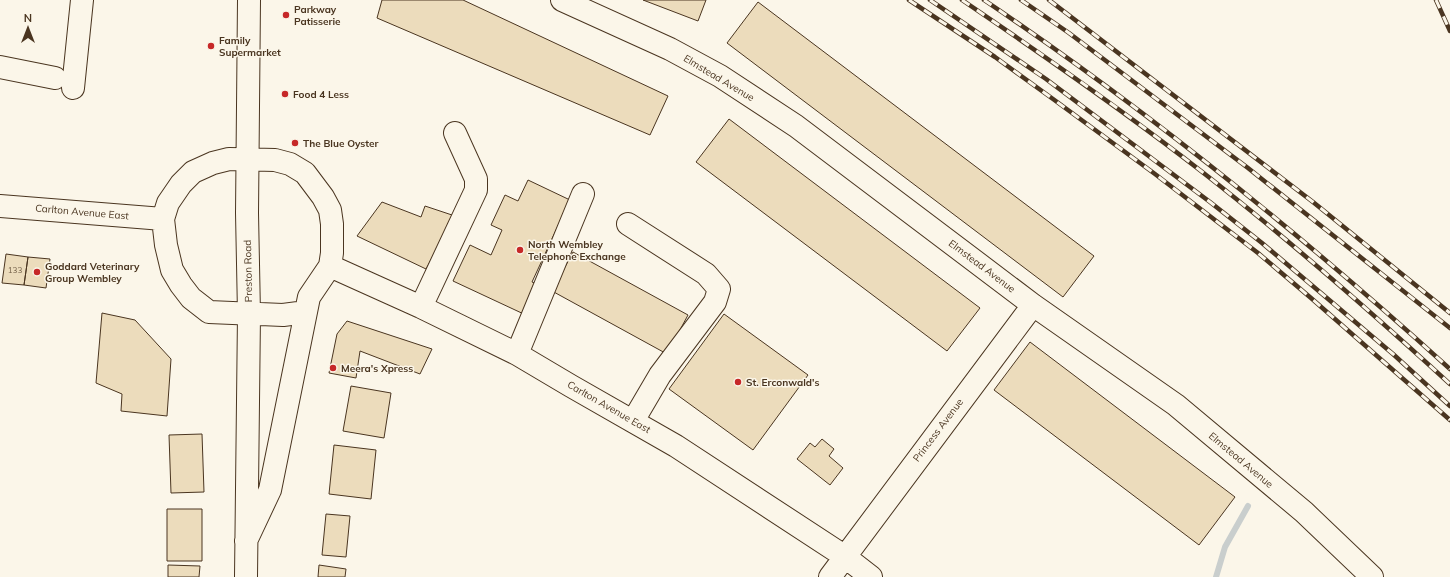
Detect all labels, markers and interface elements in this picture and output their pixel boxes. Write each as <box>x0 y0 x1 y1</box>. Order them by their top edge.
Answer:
place label: Parkway Patisserie <box>294 3 341 28</box>
north arrow <box>8 8 48 48</box>
marker: Parkway Patisserie <box>281 10 291 20</box>
text: N <box>24 11 32 25</box>
place label: Family Supermarket <box>219 34 281 59</box>
marker: Family Supermarket <box>206 41 216 51</box>
street label: Elmstead Avenue <box>681 52 757 104</box>
place label: Food 4 Less <box>293 88 349 101</box>
marker: Food 4 Less <box>280 89 290 99</box>
place label: The Blue Oyster <box>303 137 379 150</box>
marker: The Blue Oyster <box>290 138 300 148</box>
street label: Carlton Avenue East <box>35 201 130 223</box>
street label: Elmstead Avenue <box>946 237 1018 295</box>
place label: North Wembley Telephone Exchange <box>528 238 626 263</box>
street label: Preston Road <box>241 240 255 302</box>
marker: North Wembley Telephone Exchange <box>515 245 525 255</box>
place label: Goddard Veterinary Group Wembley <box>45 260 140 285</box>
house number: 133 <box>8 265 22 275</box>
marker: Goddard Veterinary Group Wembley <box>32 267 42 277</box>
place label: Meera's Xpress <box>341 362 413 375</box>
marker: Meera's Xpress <box>328 363 338 373</box>
place label: St. Erconwald's <box>746 376 819 389</box>
marker: St. Erconwald's <box>733 377 743 387</box>
street label: Carlton Avenue East <box>565 378 653 436</box>
street label: Princess Avenue <box>910 396 966 464</box>
street label: Elmstead Avenue <box>1206 429 1276 491</box>

